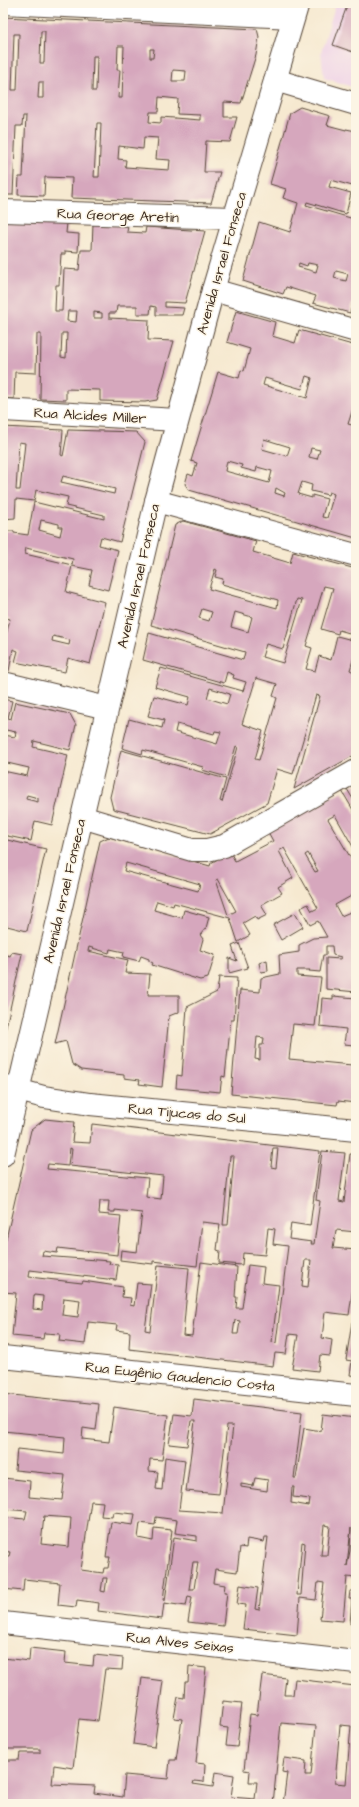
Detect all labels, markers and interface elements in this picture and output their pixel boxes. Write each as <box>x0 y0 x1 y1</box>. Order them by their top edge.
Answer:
street label: Avenida Israel Fonseca <box>192 190 252 337</box>
street label: Rua George Aretin <box>57 204 179 228</box>
street label: Rua Alcides Miller <box>33 403 147 429</box>
street label: Avenida Israel Fonseca <box>113 502 165 650</box>
street label: Avenida Israel Fonseca <box>39 817 91 965</box>
street label: Rua Tijucas do Sul <box>127 1099 246 1129</box>
street label: Rua Eugênio Gaudencio Costa <box>84 1357 276 1397</box>
street label: Rua Alves Seixas <box>125 1627 235 1659</box>

